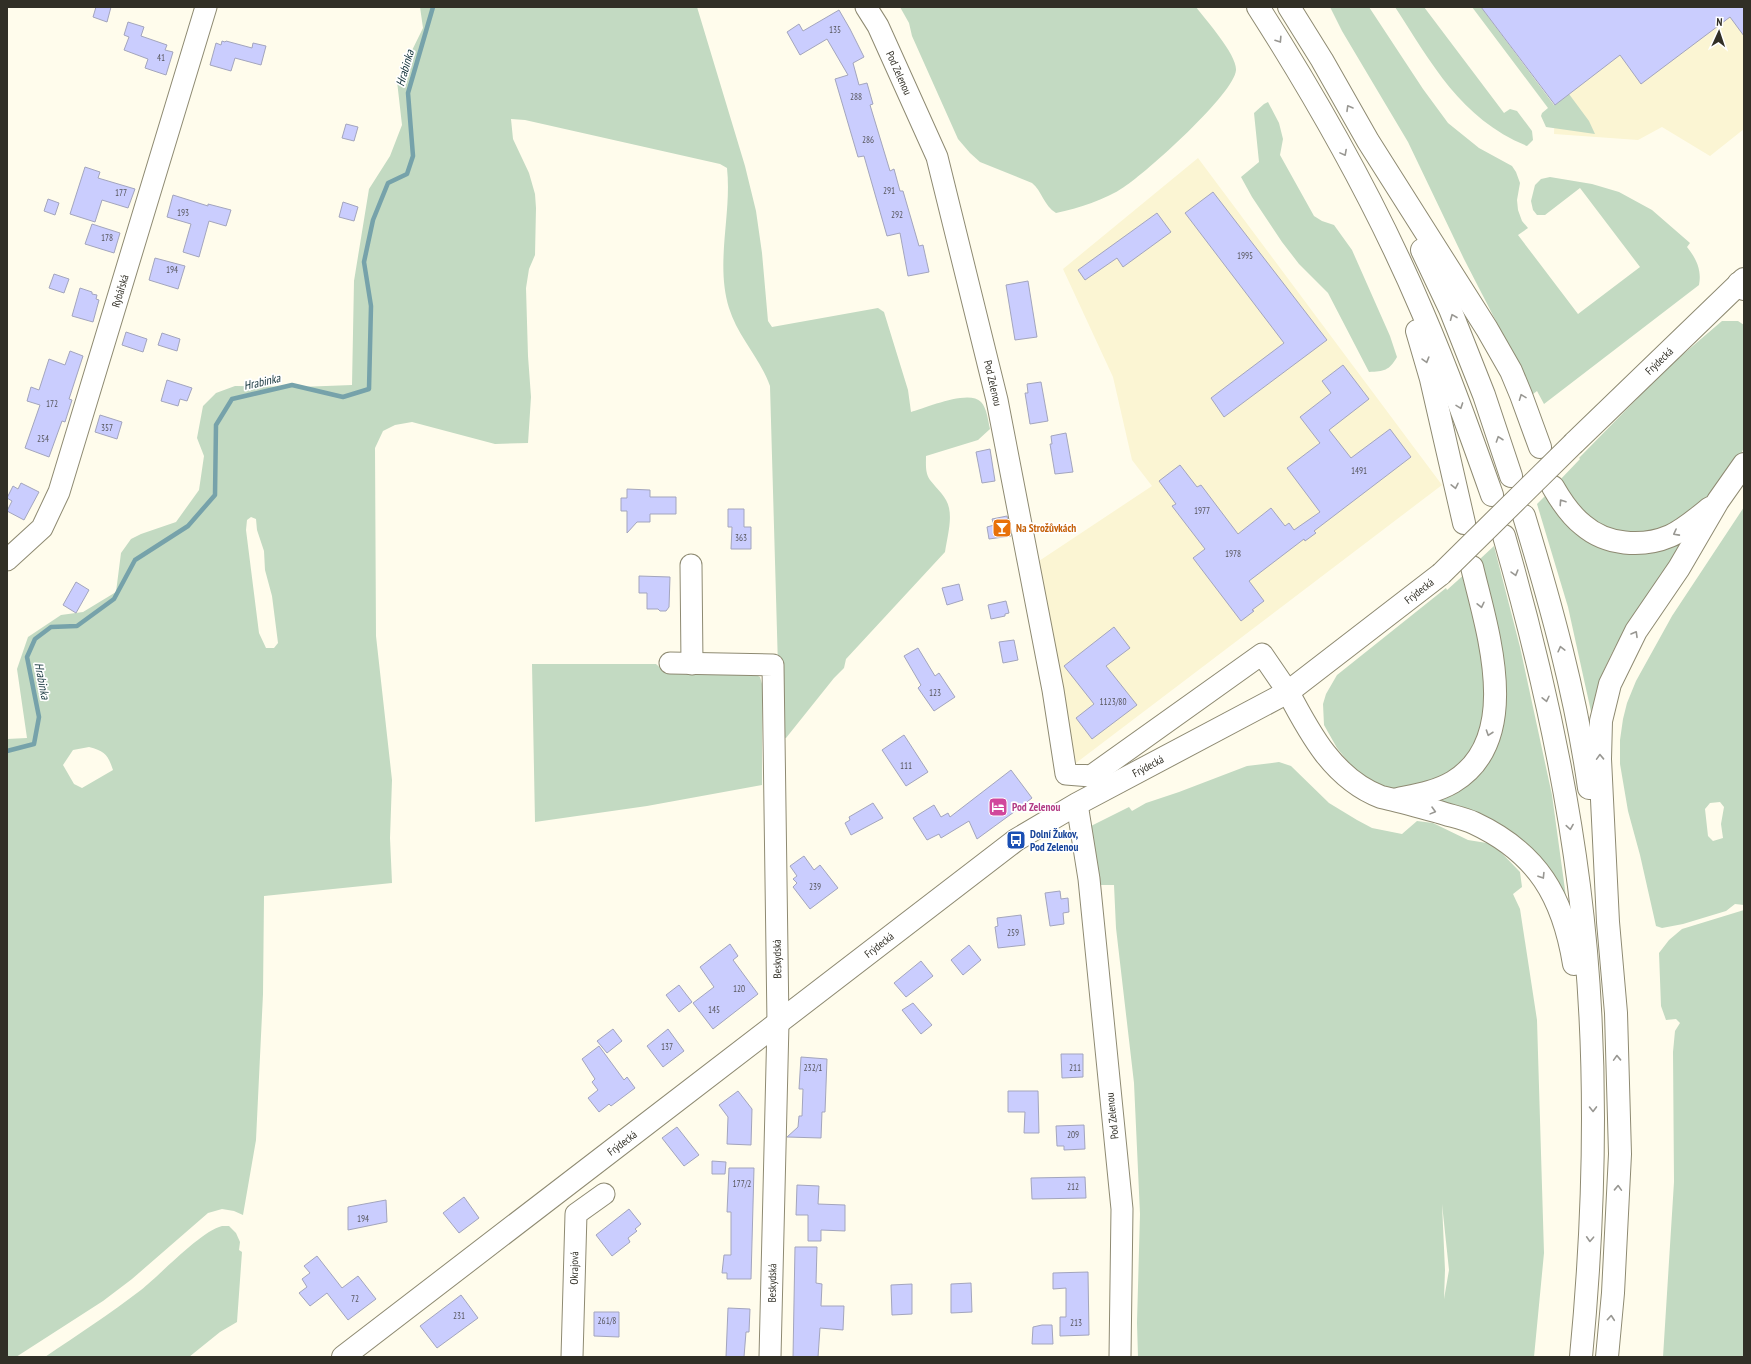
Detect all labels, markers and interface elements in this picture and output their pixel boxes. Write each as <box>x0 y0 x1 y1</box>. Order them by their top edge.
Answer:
north arrow <box>1699 12 1739 52</box>
text: N <box>1716 15 1723 29</box>
house number: 135 <box>829 24 841 35</box>
one-way arrow <box>1274 36 1282 43</box>
water label: Hrabinka <box>392 47 417 88</box>
street label: Pod Zelenou <box>883 49 915 97</box>
house number: 41 <box>157 52 165 63</box>
house number: 288 <box>850 91 862 102</box>
one-way arrow <box>1347 104 1354 112</box>
house number: 286 <box>862 134 874 145</box>
one-way arrow <box>1339 148 1346 156</box>
house number: 291 <box>883 185 895 196</box>
house number: 177 <box>115 187 127 198</box>
house number: 193 <box>177 207 189 218</box>
house number: 292 <box>891 209 903 220</box>
house number: 178 <box>101 232 113 243</box>
house number: 1995 <box>1237 250 1253 261</box>
house number: 194 <box>166 264 178 275</box>
street label: Rybářská <box>108 273 132 309</box>
one-way arrow <box>1449 314 1457 321</box>
street label: Frýdecká <box>1642 344 1676 378</box>
one-way arrow <box>1421 356 1429 363</box>
street label: Pod Zelenou <box>981 359 1005 408</box>
water label: Hrabinka <box>242 370 283 393</box>
one-way arrow <box>1519 393 1527 400</box>
house number: 172 <box>46 398 58 409</box>
one-way arrow <box>1456 403 1464 410</box>
house number: 357 <box>101 422 113 433</box>
house number: 254 <box>37 433 49 444</box>
one-way arrow <box>1495 435 1504 442</box>
house number: 1491 <box>1351 465 1367 476</box>
one-way arrow <box>1451 483 1459 489</box>
one-way arrow <box>1560 499 1567 506</box>
house number: 1977 <box>1194 505 1210 516</box>
bar icon: Na Strožůvkách <box>991 517 1013 539</box>
place label: Na Strožůvkách <box>1016 521 1076 535</box>
one-way arrow <box>1673 528 1680 535</box>
house number: 363 <box>735 532 747 543</box>
house number: 1978 <box>1225 548 1241 559</box>
one-way arrow <box>1510 570 1519 577</box>
street label: Frýdecká <box>1401 575 1437 607</box>
one-way arrow <box>1477 602 1485 608</box>
one-way arrow <box>1630 631 1637 638</box>
one-way arrow <box>1557 645 1566 652</box>
water label: Hrabinka <box>32 661 54 702</box>
house number: 123 <box>929 687 941 698</box>
house number: 1123/80 <box>1100 696 1126 707</box>
one-way arrow <box>1542 696 1550 703</box>
one-way arrow <box>1486 729 1494 736</box>
street label: Frýdecká <box>1130 752 1166 780</box>
one-way arrow <box>1595 754 1604 760</box>
house number: 111 <box>900 760 912 771</box>
hotel icon: Pod Zelenou <box>987 796 1009 818</box>
place label: Pod Zelenou <box>1012 800 1060 814</box>
one-way arrow <box>1430 806 1436 814</box>
one-way arrow <box>1565 824 1574 830</box>
place label: Dolní Žukov, Pod Zelenou <box>1030 827 1078 854</box>
bus stop icon: Dolní Žukov, Pod Zelenou <box>1005 829 1027 851</box>
one-way arrow <box>1537 872 1545 879</box>
house number: 239 <box>809 881 821 892</box>
house number: 259 <box>1007 927 1019 938</box>
street label: Frýdecká <box>861 929 897 961</box>
street label: Beskydská <box>770 939 784 979</box>
house number: 120 <box>733 983 745 994</box>
house number: 145 <box>708 1004 720 1015</box>
house number: 137 <box>661 1041 673 1052</box>
one-way arrow <box>1613 1055 1621 1061</box>
house number: 232/1 <box>804 1062 822 1073</box>
house number: 211 <box>1069 1062 1081 1073</box>
street label: Pod Zelenou <box>1103 1092 1121 1140</box>
one-way arrow <box>1589 1106 1597 1112</box>
street label: Frýdecká <box>604 1127 640 1159</box>
house number: 209 <box>1067 1129 1079 1140</box>
house number: 177/2 <box>733 1178 751 1189</box>
house number: 212 <box>1067 1181 1079 1192</box>
one-way arrow <box>1614 1185 1623 1191</box>
house number: 194 <box>357 1213 369 1224</box>
one-way arrow <box>1586 1236 1595 1242</box>
street label: Okrajová <box>567 1251 581 1285</box>
street label: Beskydská <box>765 1263 779 1303</box>
house number: 72 <box>351 1293 359 1304</box>
house number: 231 <box>453 1310 465 1321</box>
house number: 261/8 <box>598 1315 616 1326</box>
one-way arrow <box>1606 1315 1615 1321</box>
house number: 213 <box>1070 1317 1082 1328</box>

